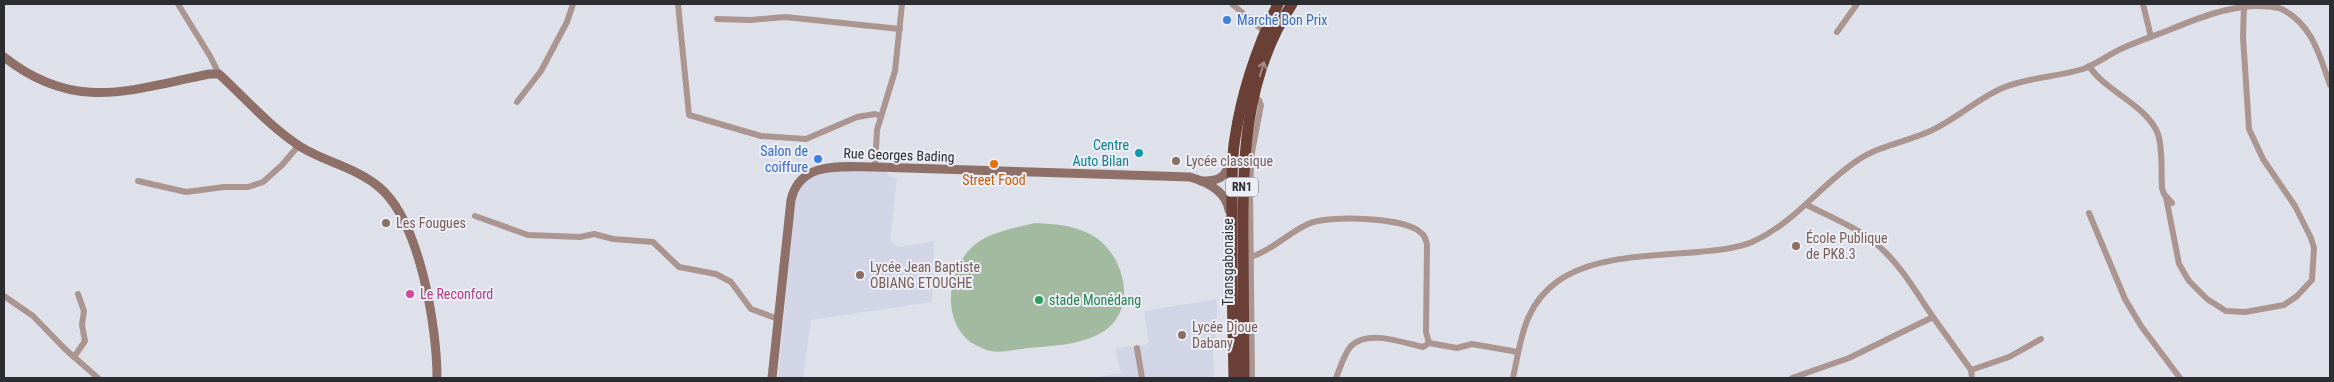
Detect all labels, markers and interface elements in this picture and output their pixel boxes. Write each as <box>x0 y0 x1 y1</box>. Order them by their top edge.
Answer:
place label: Marché Bon Prix <box>1237 12 1327 28</box>
marker: Marché Bon Prix <box>1221 14 1233 26</box>
one-way arrow <box>1258 62 1267 77</box>
place label: Centre Auto Bilan <box>1072 137 1129 169</box>
place label: Salon de coiffure <box>760 143 808 175</box>
street label: Rue Georges Bading <box>843 145 955 165</box>
marker: Centre Auto Bilan <box>1133 147 1145 159</box>
marker: Salon de coiffure <box>812 153 824 165</box>
place label: Lycée classique <box>1186 153 1273 169</box>
marker: Lycée classique <box>1170 155 1182 167</box>
marker: Street Food <box>988 158 1000 170</box>
place label: Street Food <box>962 172 1026 188</box>
road number: RN1 <box>1226 178 1258 196</box>
place label: Les Fougues <box>396 215 466 231</box>
marker: Les Fougues <box>380 217 392 229</box>
street label: Transgabonaise <box>1220 218 1236 306</box>
place label: École Publique de PK8.3 <box>1806 229 1888 262</box>
marker: École Publique de PK8.3 <box>1790 240 1802 252</box>
place label: Lycée Jean Baptiste OBIANG ETOUGHE <box>870 259 980 291</box>
marker: Lycée Jean Baptiste OBIANG ETOUGHE <box>854 269 866 281</box>
place label: Le Reconford <box>420 286 493 302</box>
marker: Le Reconford <box>404 288 416 300</box>
place label: stade Monédang <box>1049 292 1141 308</box>
marker: stade Monédang <box>1033 294 1045 306</box>
place label: Lycée Djoue Dabany <box>1192 319 1258 351</box>
marker: Lycée Djoue Dabany <box>1176 329 1188 341</box>

